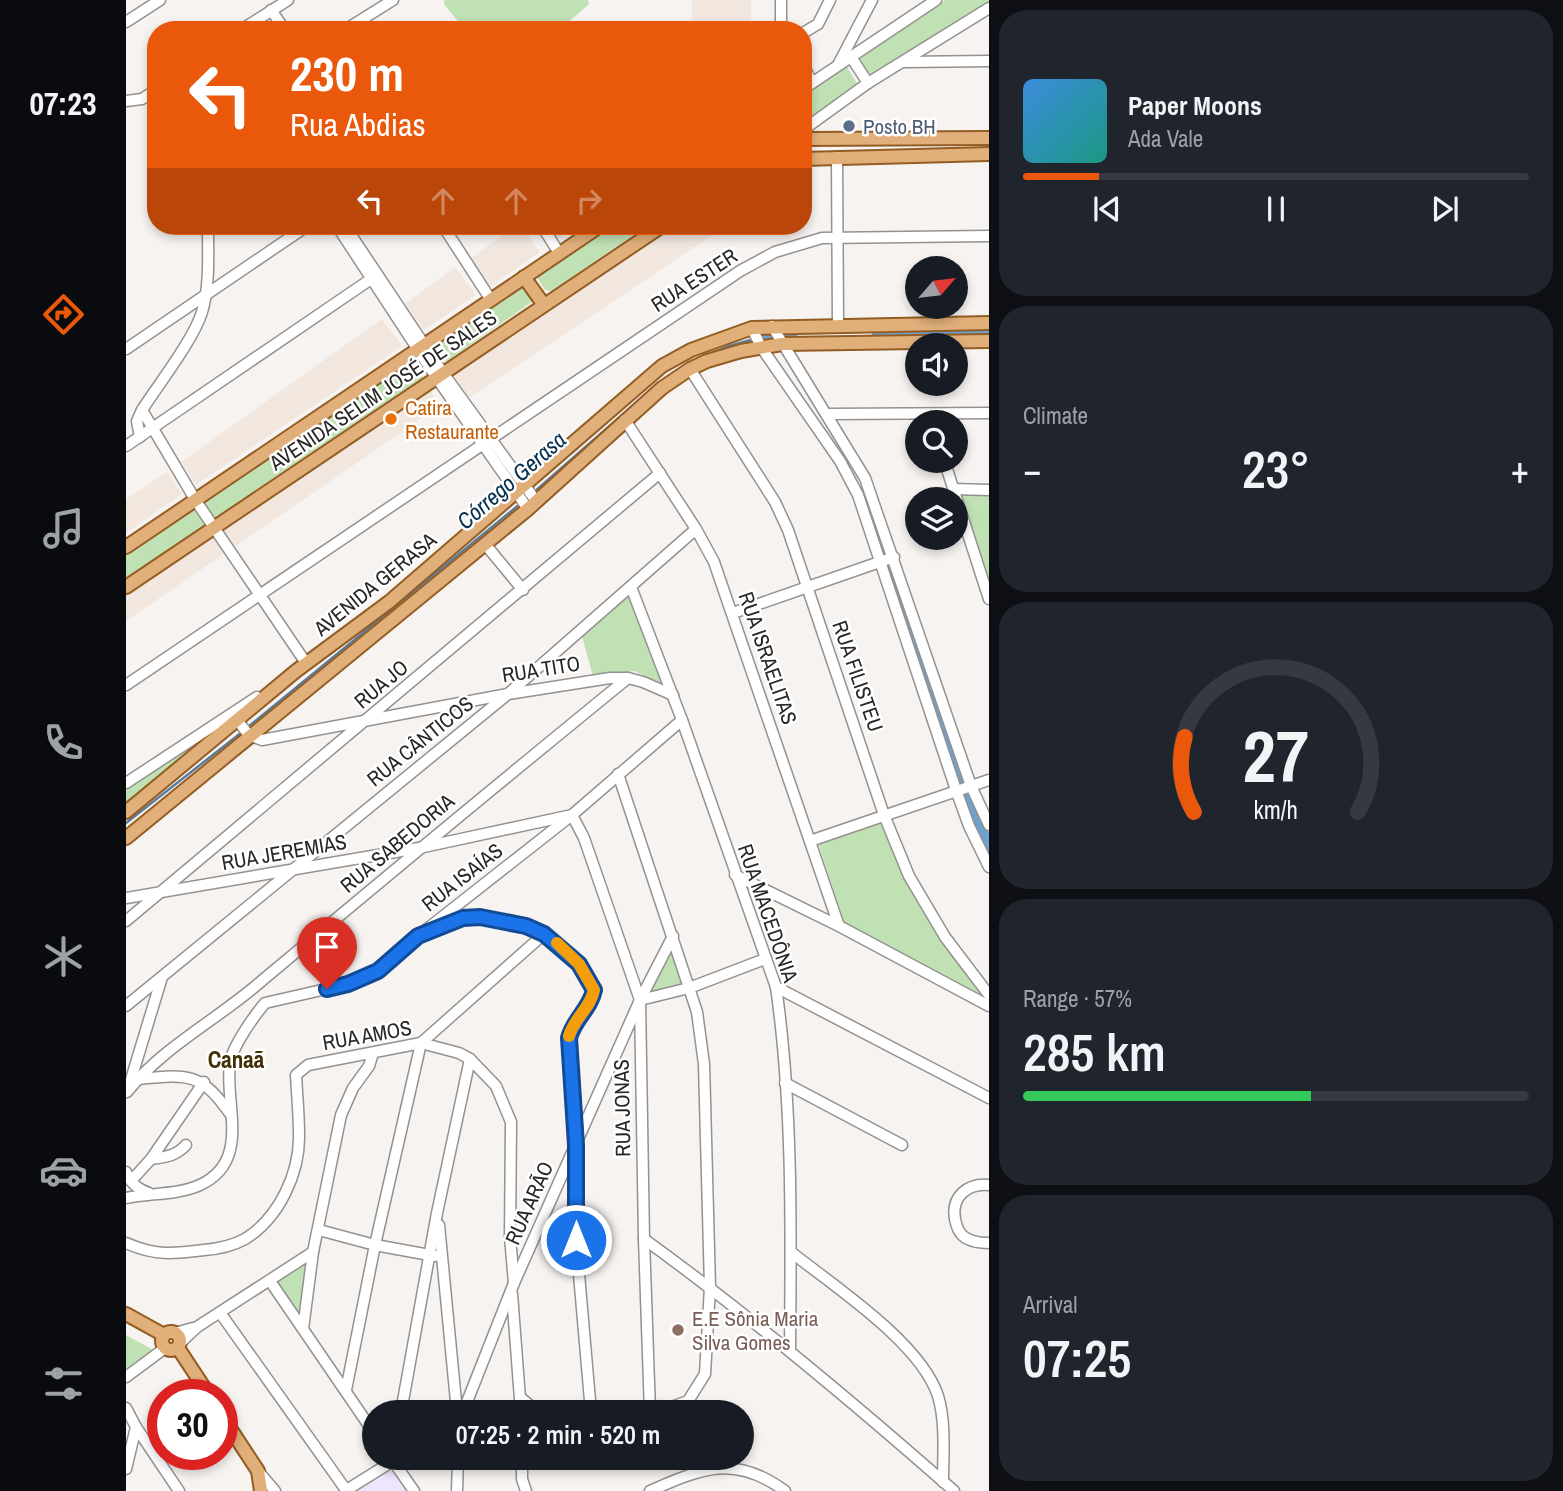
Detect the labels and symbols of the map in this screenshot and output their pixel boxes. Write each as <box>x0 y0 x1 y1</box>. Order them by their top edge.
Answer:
place label: Posto BH <box>863 112 936 141</box>
marker: Posto BH <box>841 118 857 134</box>
street label: RUA ESTER <box>645 241 743 319</box>
north arrow <box>905 256 968 318</box>
street label: AVENIDA SELIM JOSÉ DE SALES <box>263 303 502 478</box>
place label: Catira Restaurante <box>405 393 499 446</box>
marker: Catira Restaurante <box>383 411 399 427</box>
water label: Córrego Gerasa <box>450 424 572 536</box>
street label: AVENIDA GERASA <box>307 525 443 643</box>
street label: RUA ISRAELITAS <box>732 588 804 728</box>
street label: RUA FILISTEU <box>825 617 891 735</box>
street label: RUA TITO <box>500 649 582 689</box>
street label: RUA JO <box>348 653 414 715</box>
street label: RUA CÂNTICOS <box>361 689 479 793</box>
street label: RUA SABEDORIA <box>334 786 461 899</box>
street label: RUA JEREMIAS <box>219 827 349 877</box>
street label: RUA ISAÍAS <box>415 836 509 918</box>
street label: RUA MACEDÔNIA <box>731 840 805 987</box>
pin <box>297 917 357 989</box>
street label: RUA AMOS <box>320 1013 414 1057</box>
district label: Canaã <box>208 1044 265 1075</box>
street label: RUA JONAS <box>607 1059 637 1157</box>
street label: RUA ARÃO <box>498 1157 560 1249</box>
position arrow <box>539 1203 613 1277</box>
place label: E.E Sônia Maria Silva Gomes <box>692 1304 819 1357</box>
marker: E.E Sônia Maria Silva Gomes <box>670 1322 686 1338</box>
speed limit sign: 30 <box>147 1379 238 1470</box>

